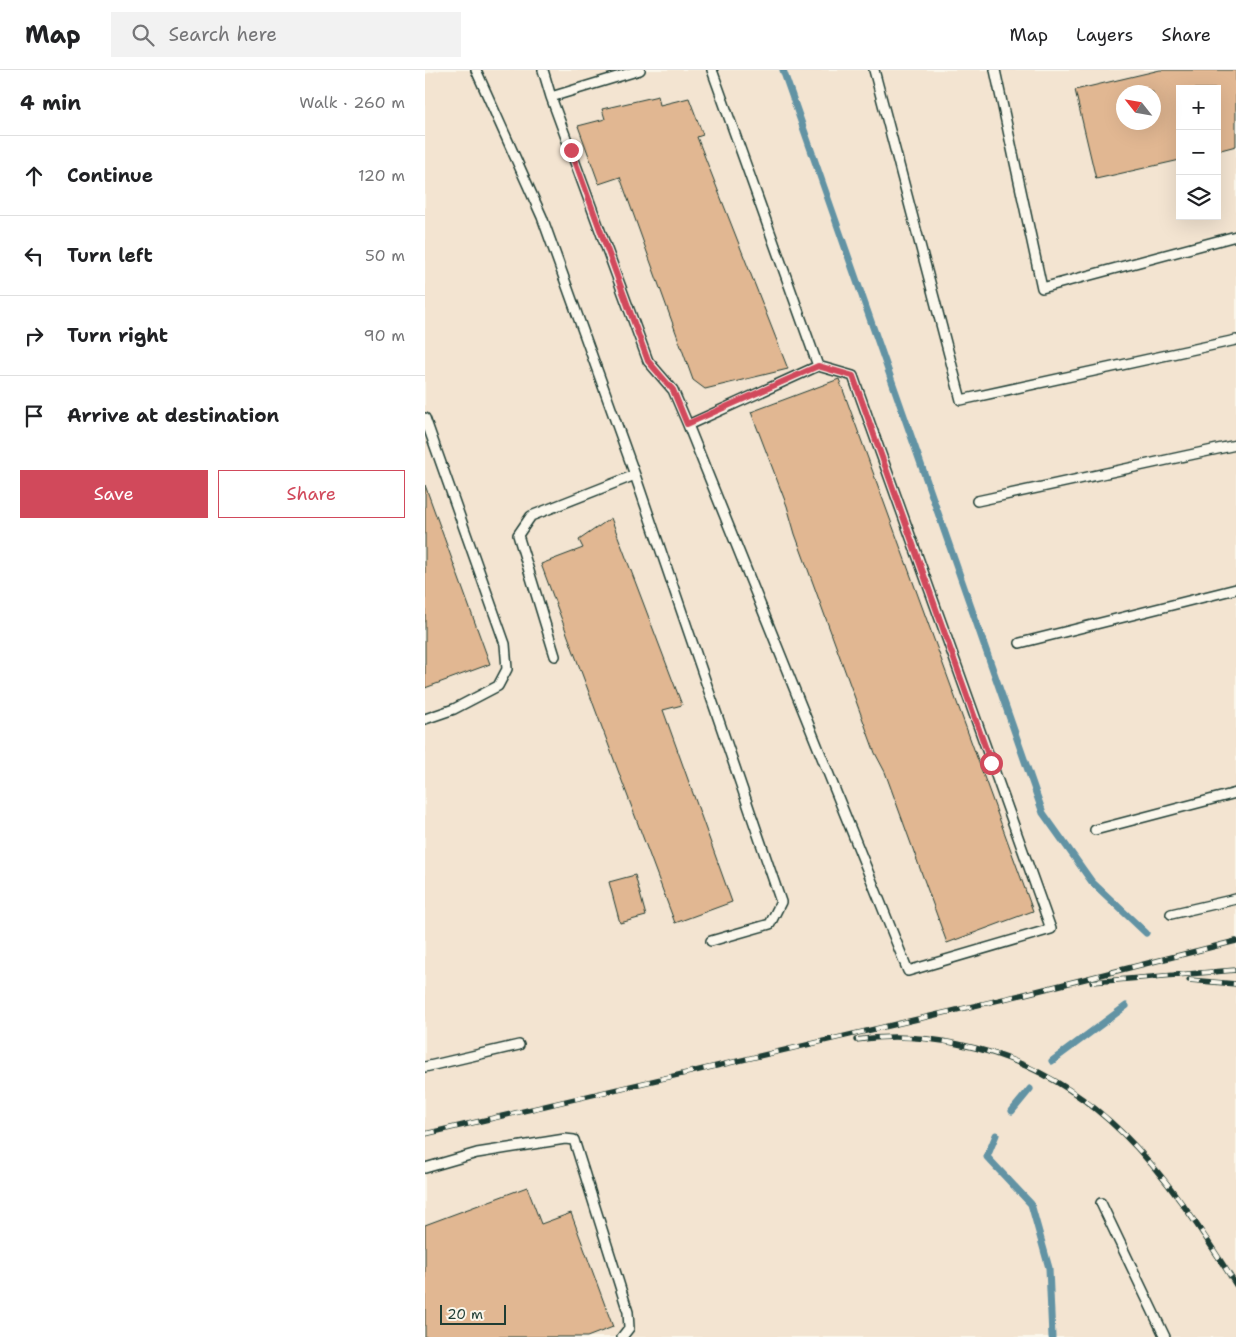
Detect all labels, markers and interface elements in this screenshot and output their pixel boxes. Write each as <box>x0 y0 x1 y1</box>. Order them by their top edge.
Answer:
search box <box>111 12 461 57</box>
text: Map <box>25 19 81 51</box>
icon: search <box>129 21 157 49</box>
text: Search here <box>169 22 277 47</box>
text: Map <box>1010 23 1048 47</box>
text: Layers <box>1076 23 1133 47</box>
text: Share <box>1161 23 1211 47</box>
north arrow <box>1116 85 1161 130</box>
map controls <box>1176 85 1221 220</box>
button: + <box>1176 85 1221 130</box>
text: 4 min <box>20 89 81 117</box>
text: Walk · 260 m <box>299 92 405 113</box>
button: − <box>1176 130 1221 175</box>
route end <box>560 139 583 162</box>
icon: ahead <box>20 162 48 190</box>
text: Continue <box>67 163 153 188</box>
text: 120 m <box>358 165 405 186</box>
button: layers <box>1176 175 1221 220</box>
icon: left <box>20 242 48 270</box>
text: Turn left <box>67 243 153 268</box>
text: 50 m <box>365 245 405 266</box>
icon: right <box>20 322 48 350</box>
text: Turn right <box>67 323 168 348</box>
text: 90 m <box>364 325 405 346</box>
icon: arrive <box>20 402 48 430</box>
text: Arrive at destination <box>67 403 279 428</box>
button: Save <box>20 470 208 518</box>
button: Share <box>218 470 405 518</box>
route start <box>980 752 1003 775</box>
scale bar <box>440 1302 506 1325</box>
text: 20 m <box>447 1305 483 1323</box>

